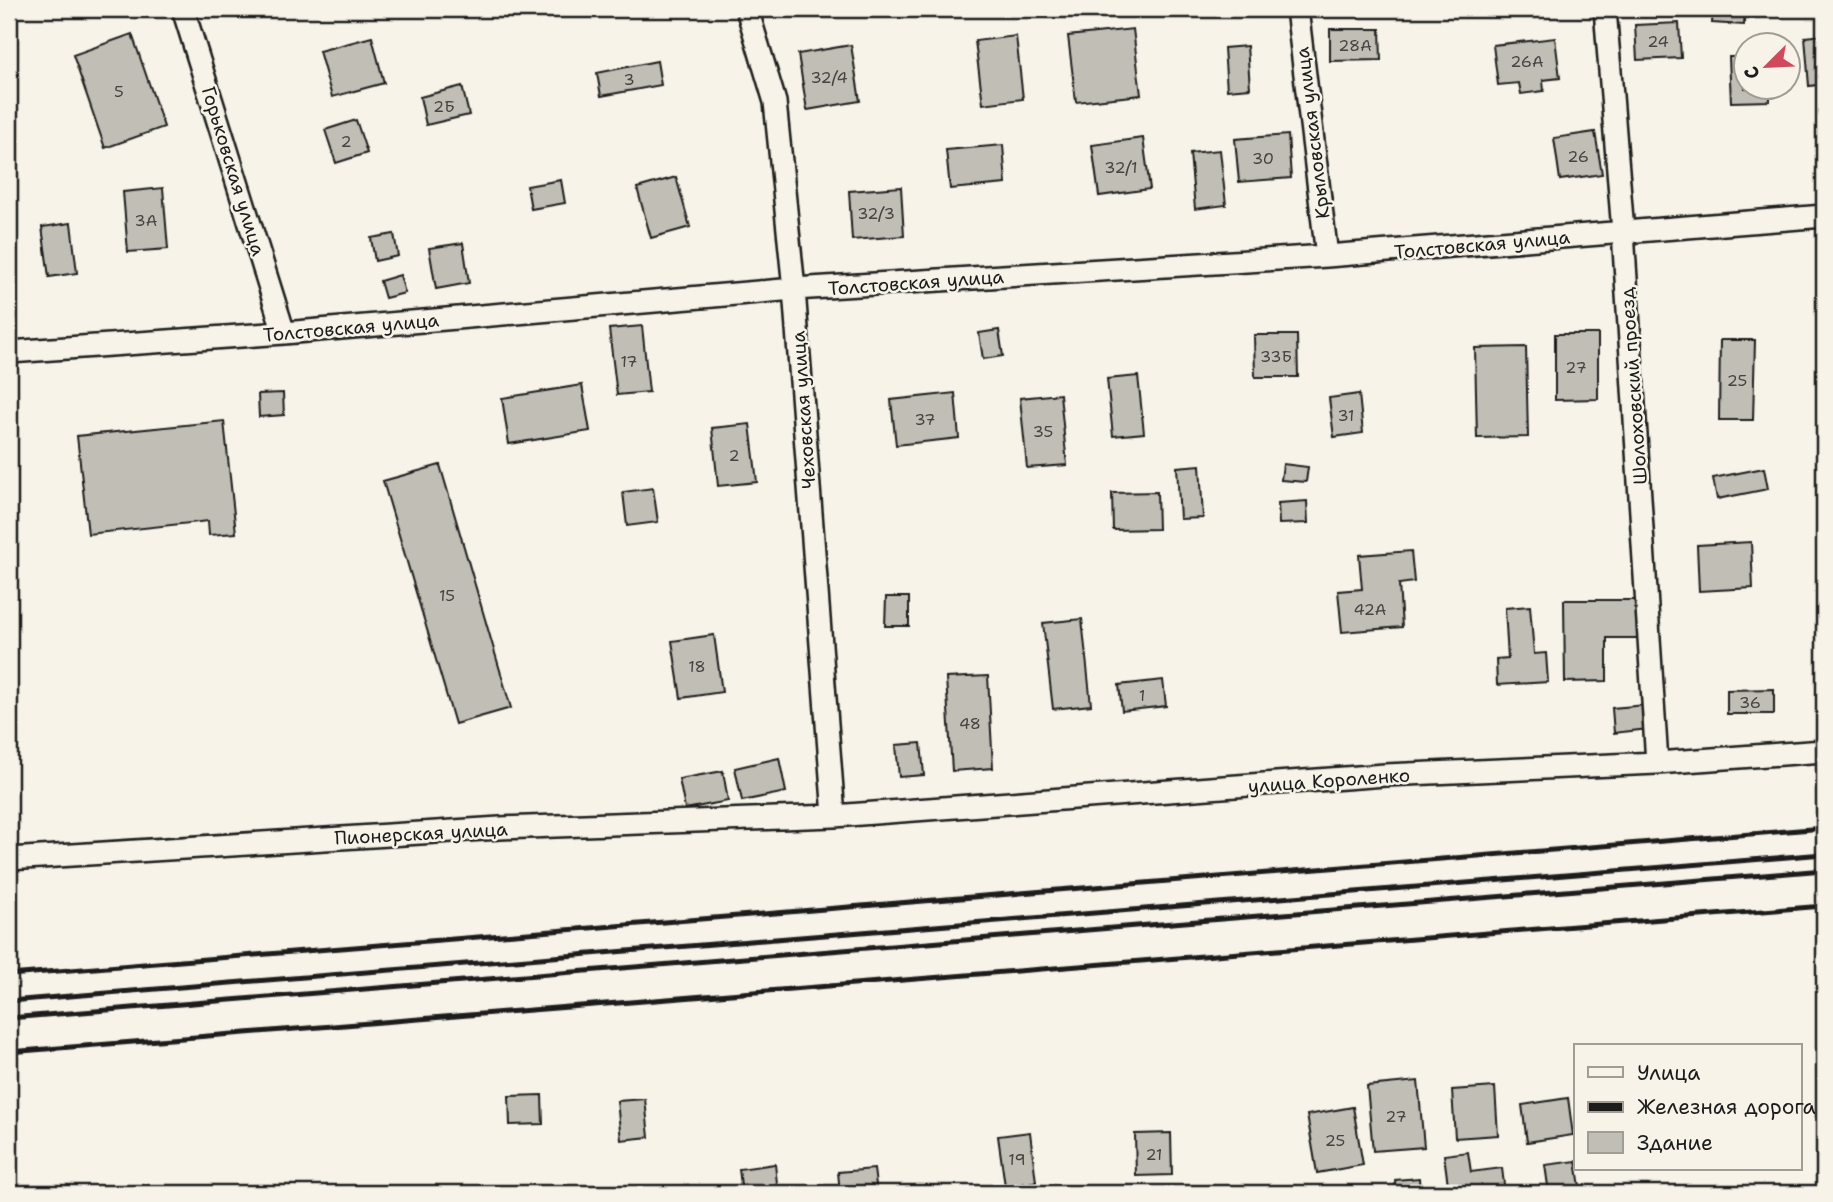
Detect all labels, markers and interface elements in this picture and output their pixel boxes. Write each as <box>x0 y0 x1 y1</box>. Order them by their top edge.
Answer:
house number: 24 <box>1647 31 1669 52</box>
north arrow <box>1731 32 1801 102</box>
house number: 28А <box>1338 35 1372 56</box>
street label: Крыловская улица <box>1290 45 1335 220</box>
house number: 26А <box>1510 51 1544 72</box>
text: С <box>1738 62 1766 83</box>
house number: 32/4 <box>810 67 848 88</box>
house number: 3 <box>623 69 635 90</box>
house number: 5 <box>114 81 124 102</box>
street label: Горьковская улица <box>196 83 271 259</box>
house number: 2Б <box>433 96 455 117</box>
house number: 2 <box>340 131 352 152</box>
house number: 26 <box>1567 146 1589 167</box>
house number: 30 <box>1252 148 1274 169</box>
house number: 32/1 <box>1104 157 1138 178</box>
house number: 32/3 <box>857 203 895 224</box>
house number: 3А <box>135 210 157 231</box>
street label: Толстовская улица <box>1393 224 1571 265</box>
street label: Толстовская улица <box>827 264 1005 301</box>
street label: Шолоховский проезд <box>1614 286 1653 486</box>
street label: Толстовская улица <box>262 307 440 348</box>
street label: Чеховская улица <box>785 330 821 490</box>
house number: 33Б <box>1260 346 1292 367</box>
house number: 17 <box>620 351 638 372</box>
house number: 27 <box>1565 357 1587 378</box>
house number: 25 <box>1727 370 1747 391</box>
house number: 31 <box>1337 405 1355 426</box>
house number: 37 <box>914 409 936 430</box>
house number: 35 <box>1033 421 1053 442</box>
house number: 2 <box>728 445 740 466</box>
house number: 15 <box>439 585 455 606</box>
house number: 42А <box>1354 599 1386 620</box>
house number: 18 <box>688 656 706 677</box>
house number: 1 <box>1139 685 1145 706</box>
house number: 36 <box>1739 692 1761 713</box>
house number: 48 <box>959 713 981 734</box>
street label: улица Короленко <box>1247 762 1411 799</box>
street label: Пионерская улица <box>334 816 509 851</box>
legend <box>1574 1044 1801 1170</box>
text: Улица <box>1637 1059 1700 1087</box>
text: Железная дорога <box>1637 1093 1816 1121</box>
house number: 27 <box>1385 1106 1407 1127</box>
text: Здание <box>1637 1129 1713 1157</box>
house number: 25 <box>1325 1130 1345 1151</box>
house number: 21 <box>1145 1144 1163 1165</box>
house number: 19 <box>1008 1149 1026 1170</box>

